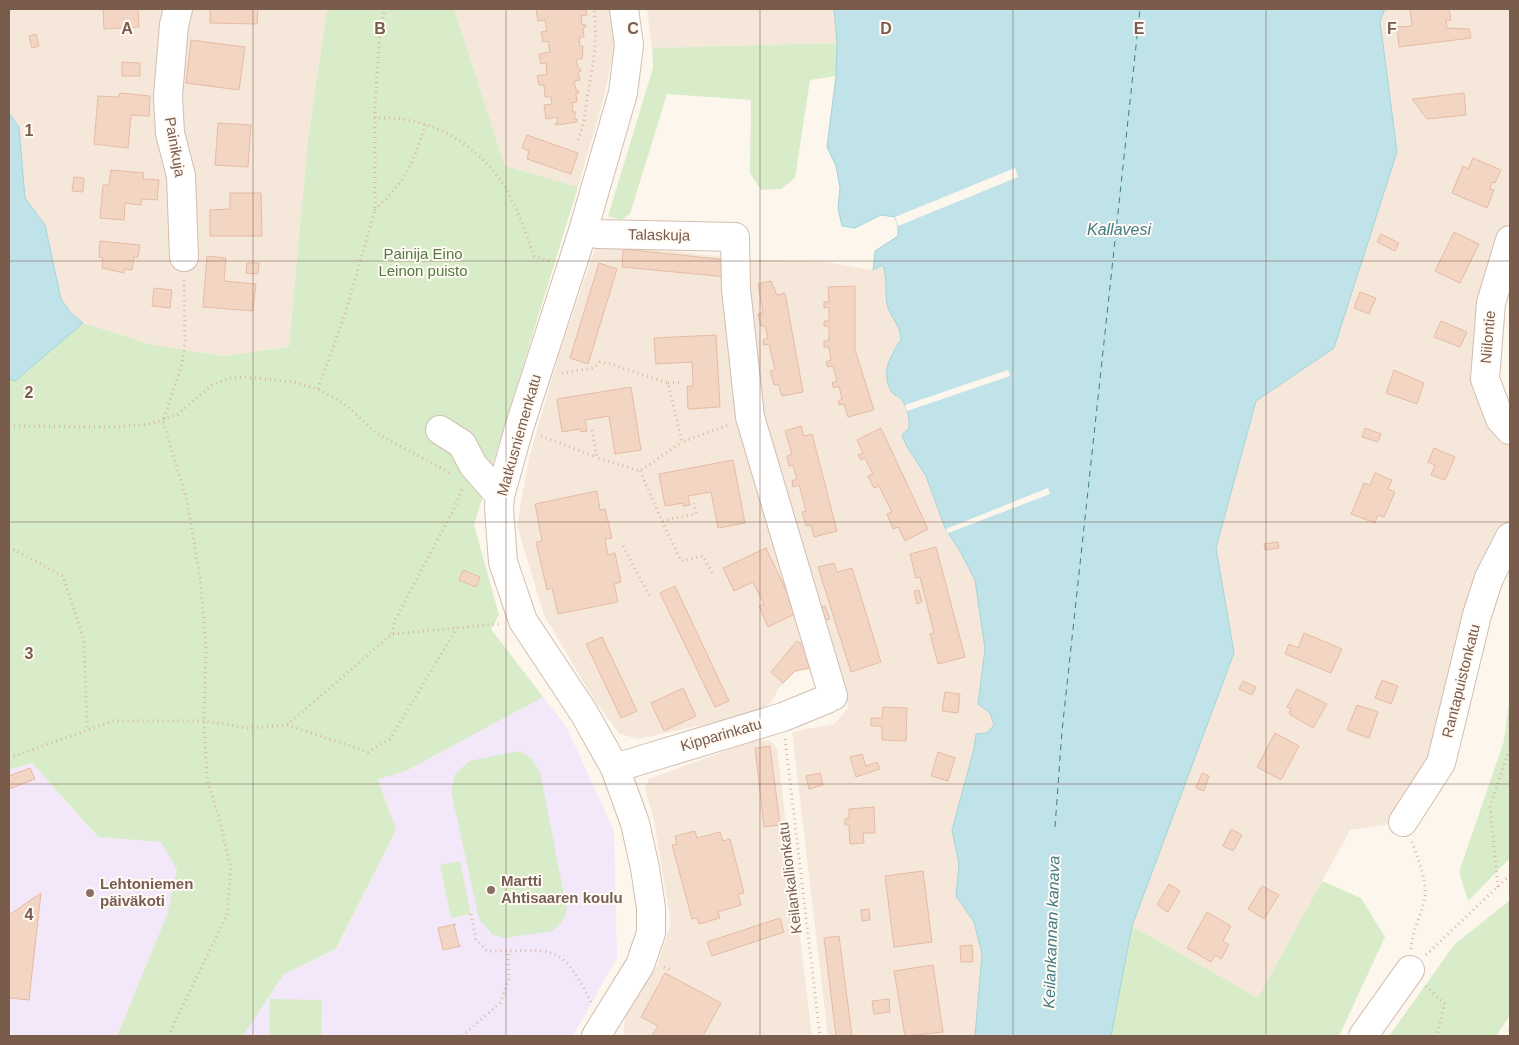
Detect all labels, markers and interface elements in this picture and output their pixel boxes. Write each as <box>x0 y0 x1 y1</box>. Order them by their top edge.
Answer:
text: A <box>121 20 133 37</box>
text: B <box>374 20 386 37</box>
text: C <box>627 20 639 37</box>
text: D <box>880 20 892 37</box>
text: E <box>1134 20 1145 37</box>
text: F <box>1387 20 1397 37</box>
street label: Painikuja <box>162 115 189 179</box>
text: 1 <box>25 122 34 139</box>
water label: Kallavesi <box>1087 221 1151 238</box>
street label: Talaskuja <box>628 225 691 244</box>
park label: Painija Eino Leinon puisto <box>378 245 468 279</box>
street label: Niilontie <box>1477 310 1498 364</box>
street label: Matkusniemenkatu <box>493 372 544 498</box>
text: 2 <box>25 384 34 401</box>
street label: Rantapuistonkatu <box>1438 622 1483 740</box>
text: 3 <box>25 645 34 662</box>
street label: Kipparinkatu <box>678 715 763 754</box>
street label: Keilankallionkatu <box>774 821 805 935</box>
water label: Keilankannan kanava <box>1040 855 1063 1009</box>
place label: Martti Ahtisaaren koulu <box>501 872 623 906</box>
place label: Lehtoniemen päiväkoti <box>100 875 193 909</box>
marker: Martti Ahtisaaren koulu <box>485 884 497 896</box>
marker: Lehtoniemen päiväkoti <box>84 887 96 899</box>
text: 4 <box>25 906 34 923</box>

